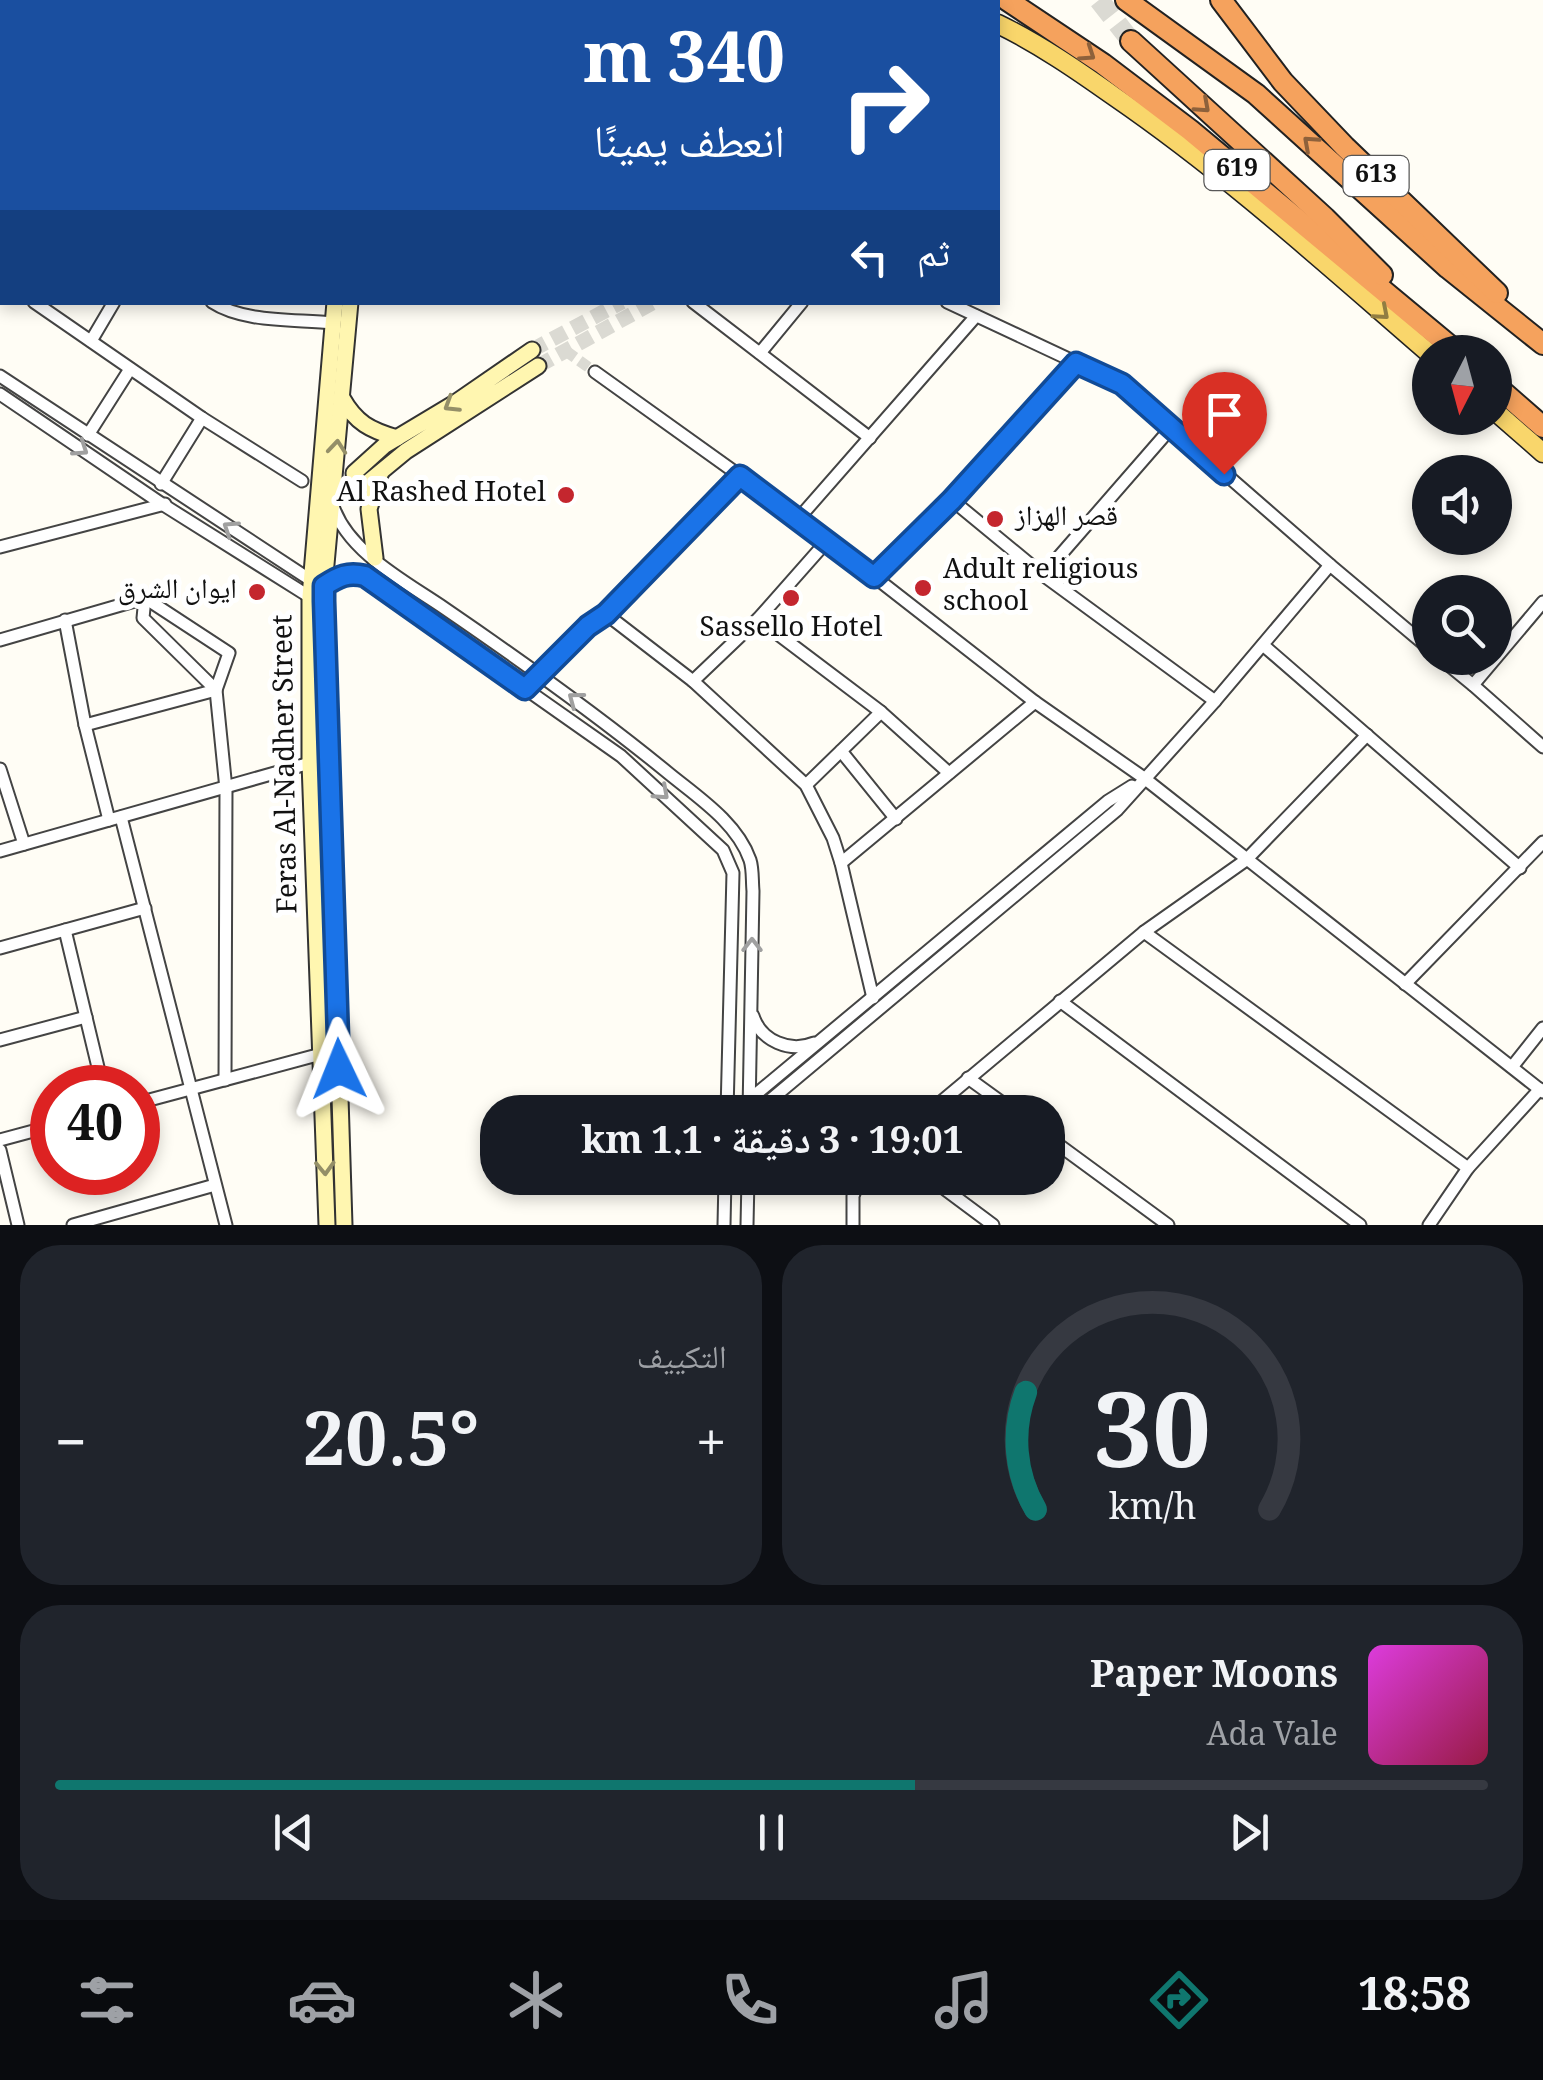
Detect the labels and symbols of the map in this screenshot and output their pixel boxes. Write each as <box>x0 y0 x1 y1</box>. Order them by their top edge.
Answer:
one-way arrow <box>1076 42 1095 60</box>
one-way arrow <box>1191 95 1210 113</box>
one-way arrow <box>1303 137 1322 155</box>
road number: 619 <box>1204 150 1270 190</box>
road number: 613 <box>1344 156 1408 196</box>
one-way arrow <box>1370 301 1389 319</box>
north arrow <box>1412 335 1512 435</box>
pin <box>1182 372 1267 475</box>
one-way arrow <box>444 393 462 412</box>
one-way arrow <box>69 437 88 455</box>
one-way arrow <box>326 439 348 455</box>
place label: Al Rashed Hotel <box>337 471 546 519</box>
marker: Al Rashed Hotel <box>555 484 577 506</box>
place label: قصر الهزاز <box>1014 495 1118 543</box>
marker: قصر الهزاز <box>984 508 1006 530</box>
one-way arrow <box>223 522 241 541</box>
place label: Adult religious school <box>943 548 1138 628</box>
place label: ايوان الشرق <box>118 568 237 616</box>
marker: Adult religious school <box>912 577 934 599</box>
marker: ايوان الشرق <box>246 581 268 603</box>
marker: Sassello Hotel <box>780 587 802 609</box>
place label: Sassello Hotel <box>700 606 883 654</box>
street label: Feras Al-Nadher Street <box>261 614 315 914</box>
one-way arrow <box>568 694 586 711</box>
one-way arrow <box>650 781 669 799</box>
one-way arrow <box>742 937 763 953</box>
position arrow <box>287 1017 391 1121</box>
speed limit sign: 40 <box>30 1065 160 1195</box>
one-way arrow <box>315 1161 336 1177</box>

